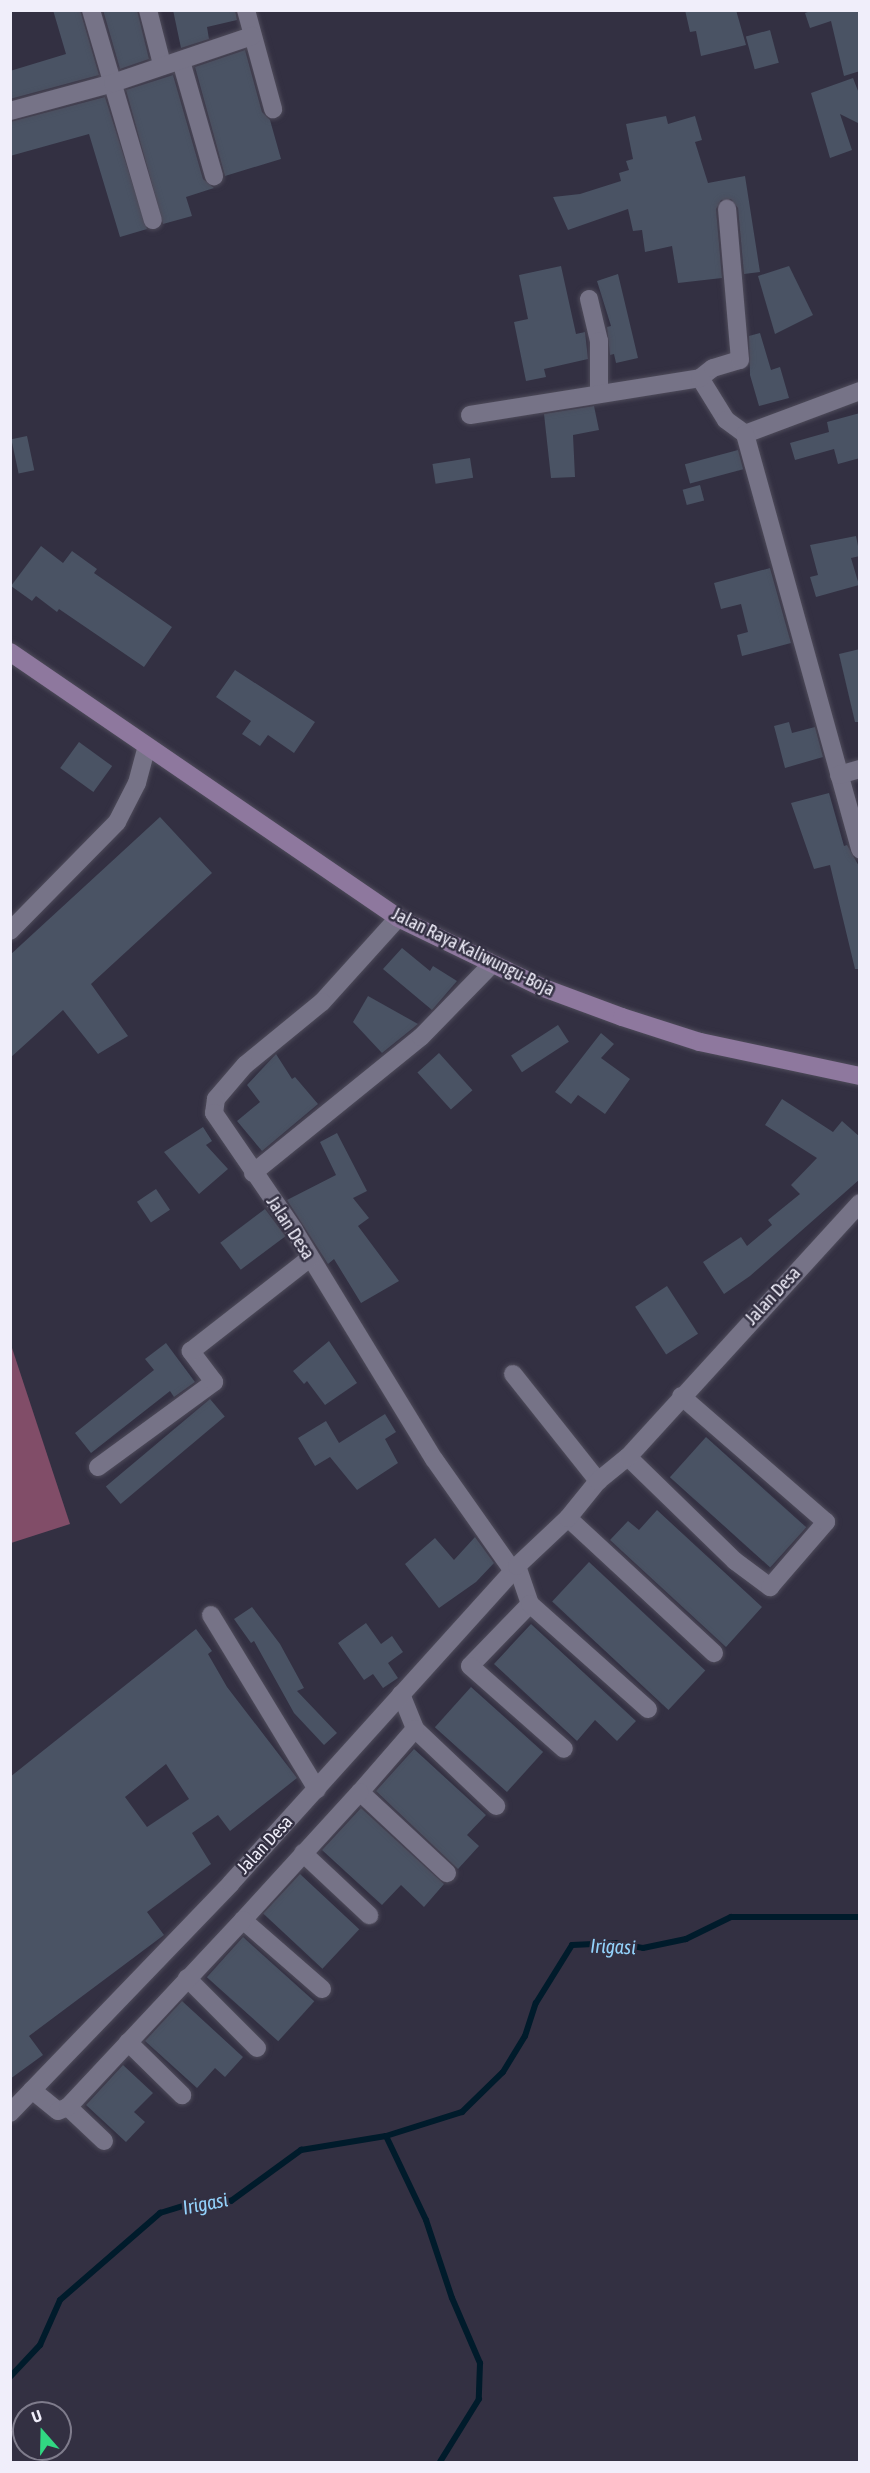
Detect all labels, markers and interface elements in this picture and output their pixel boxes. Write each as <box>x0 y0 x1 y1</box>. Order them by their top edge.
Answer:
street label: Jalan Raya Kaliwungu-Boja <box>388 903 558 1001</box>
street label: Jalan Desa <box>261 1192 319 1264</box>
street label: Jalan Desa <box>741 1263 805 1329</box>
street label: Jalan Desa <box>233 1812 297 1878</box>
water label: Irigasi <box>590 1933 636 1959</box>
water label: Irigasi <box>180 2187 230 2219</box>
north arrow <box>12 2401 72 2461</box>
text: U <box>29 2406 44 2426</box>

